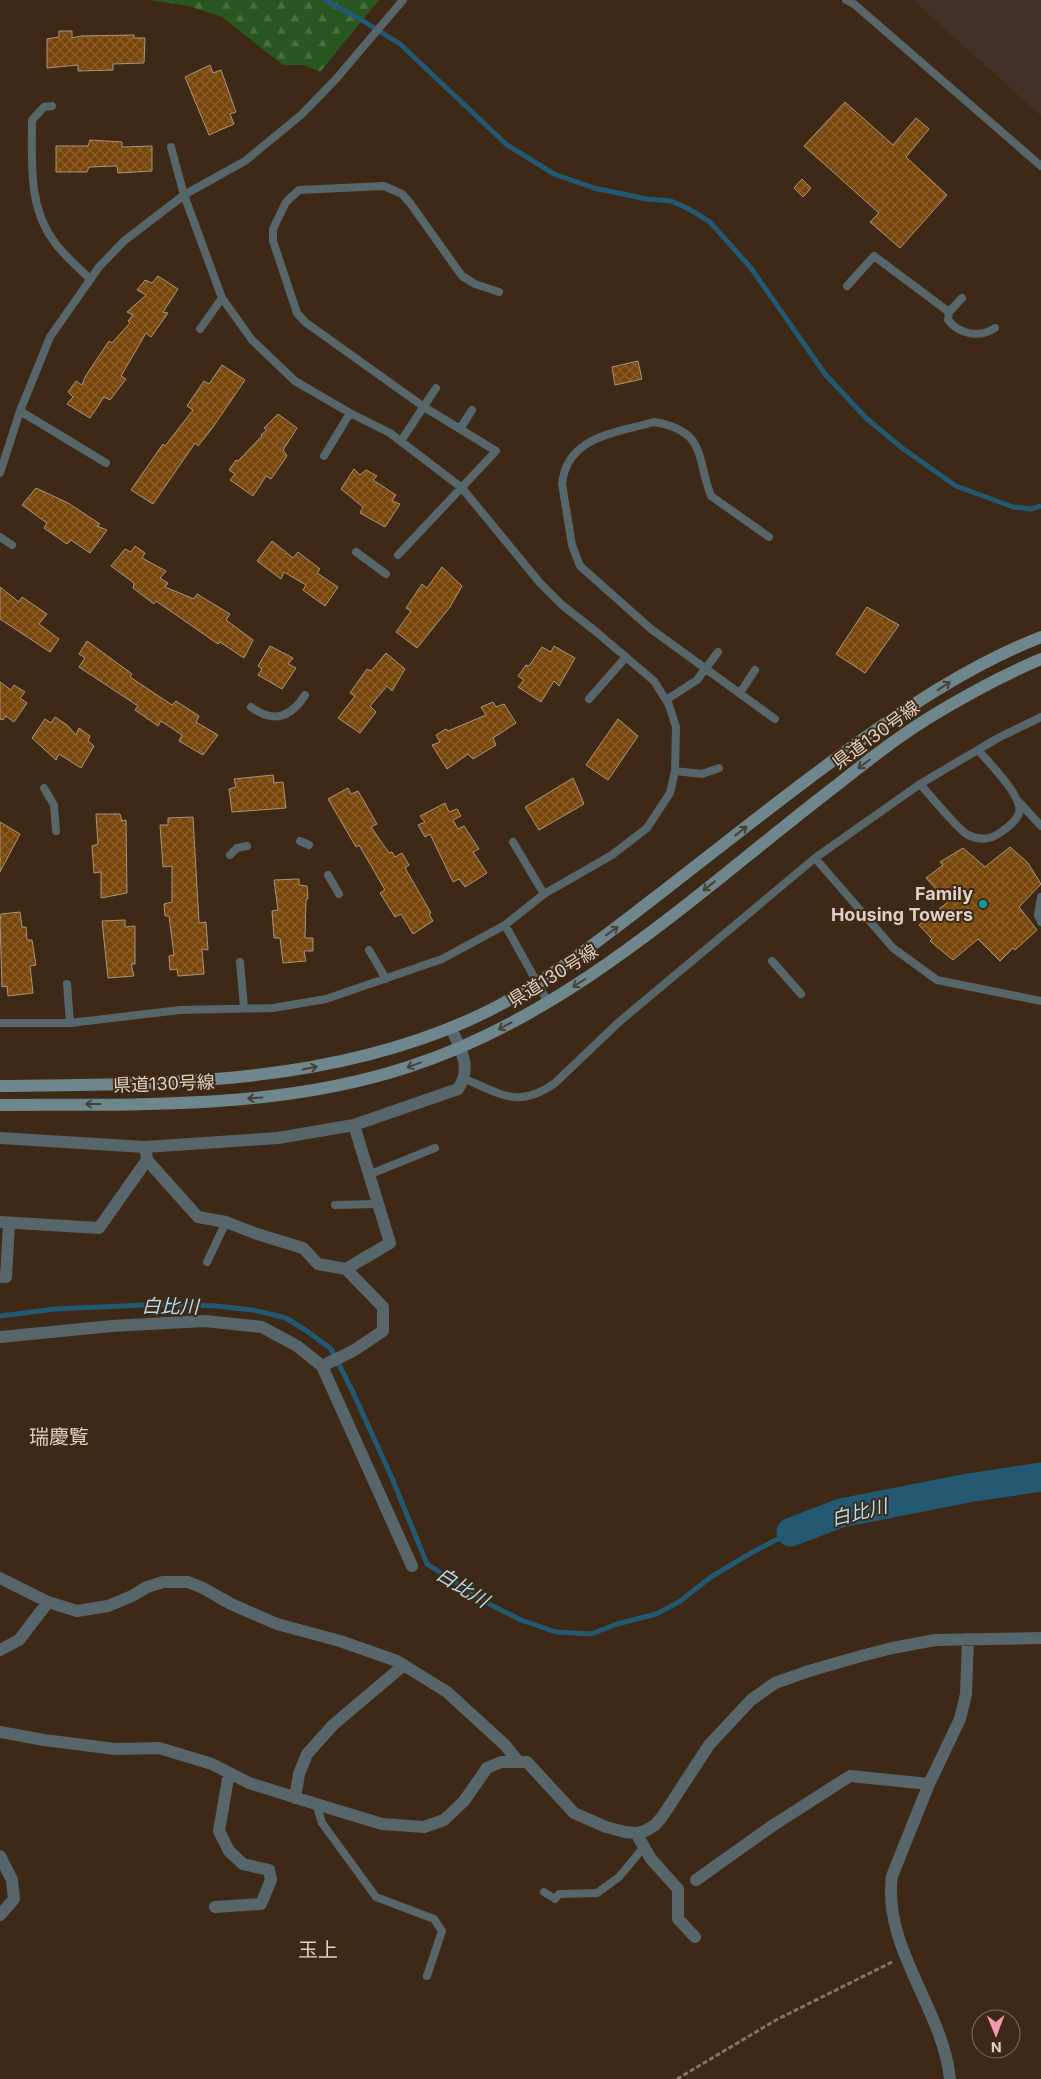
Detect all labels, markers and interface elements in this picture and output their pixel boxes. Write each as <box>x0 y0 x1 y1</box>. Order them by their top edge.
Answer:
one-way arrow <box>936 680 950 690</box>
street label: 県道130号線 <box>828 696 923 773</box>
one-way arrow <box>857 759 871 769</box>
one-way arrow <box>734 826 747 837</box>
one-way arrow <box>703 880 716 891</box>
place label: Family Housing Towers <box>831 883 973 925</box>
marker: Family Housing Towers <box>977 898 989 910</box>
one-way arrow <box>605 926 619 936</box>
street label: 県道130号線 <box>504 940 601 1011</box>
one-way arrow <box>572 978 586 988</box>
one-way arrow <box>498 1022 513 1031</box>
one-way arrow <box>407 1061 422 1070</box>
one-way arrow <box>302 1062 318 1072</box>
street label: 県道130号線 <box>113 1071 215 1096</box>
one-way arrow <box>248 1093 264 1102</box>
one-way arrow <box>85 1099 102 1109</box>
water label: 白比川 <box>141 1295 201 1319</box>
district label: 瑞慶覧 <box>29 1425 89 1449</box>
water label: 白比川 <box>829 1494 891 1531</box>
water label: 白比川 <box>432 1563 495 1613</box>
district label: 玉上 <box>298 1938 338 1962</box>
north arrow <box>971 2009 1021 2059</box>
text: N <box>991 2039 1002 2056</box>

